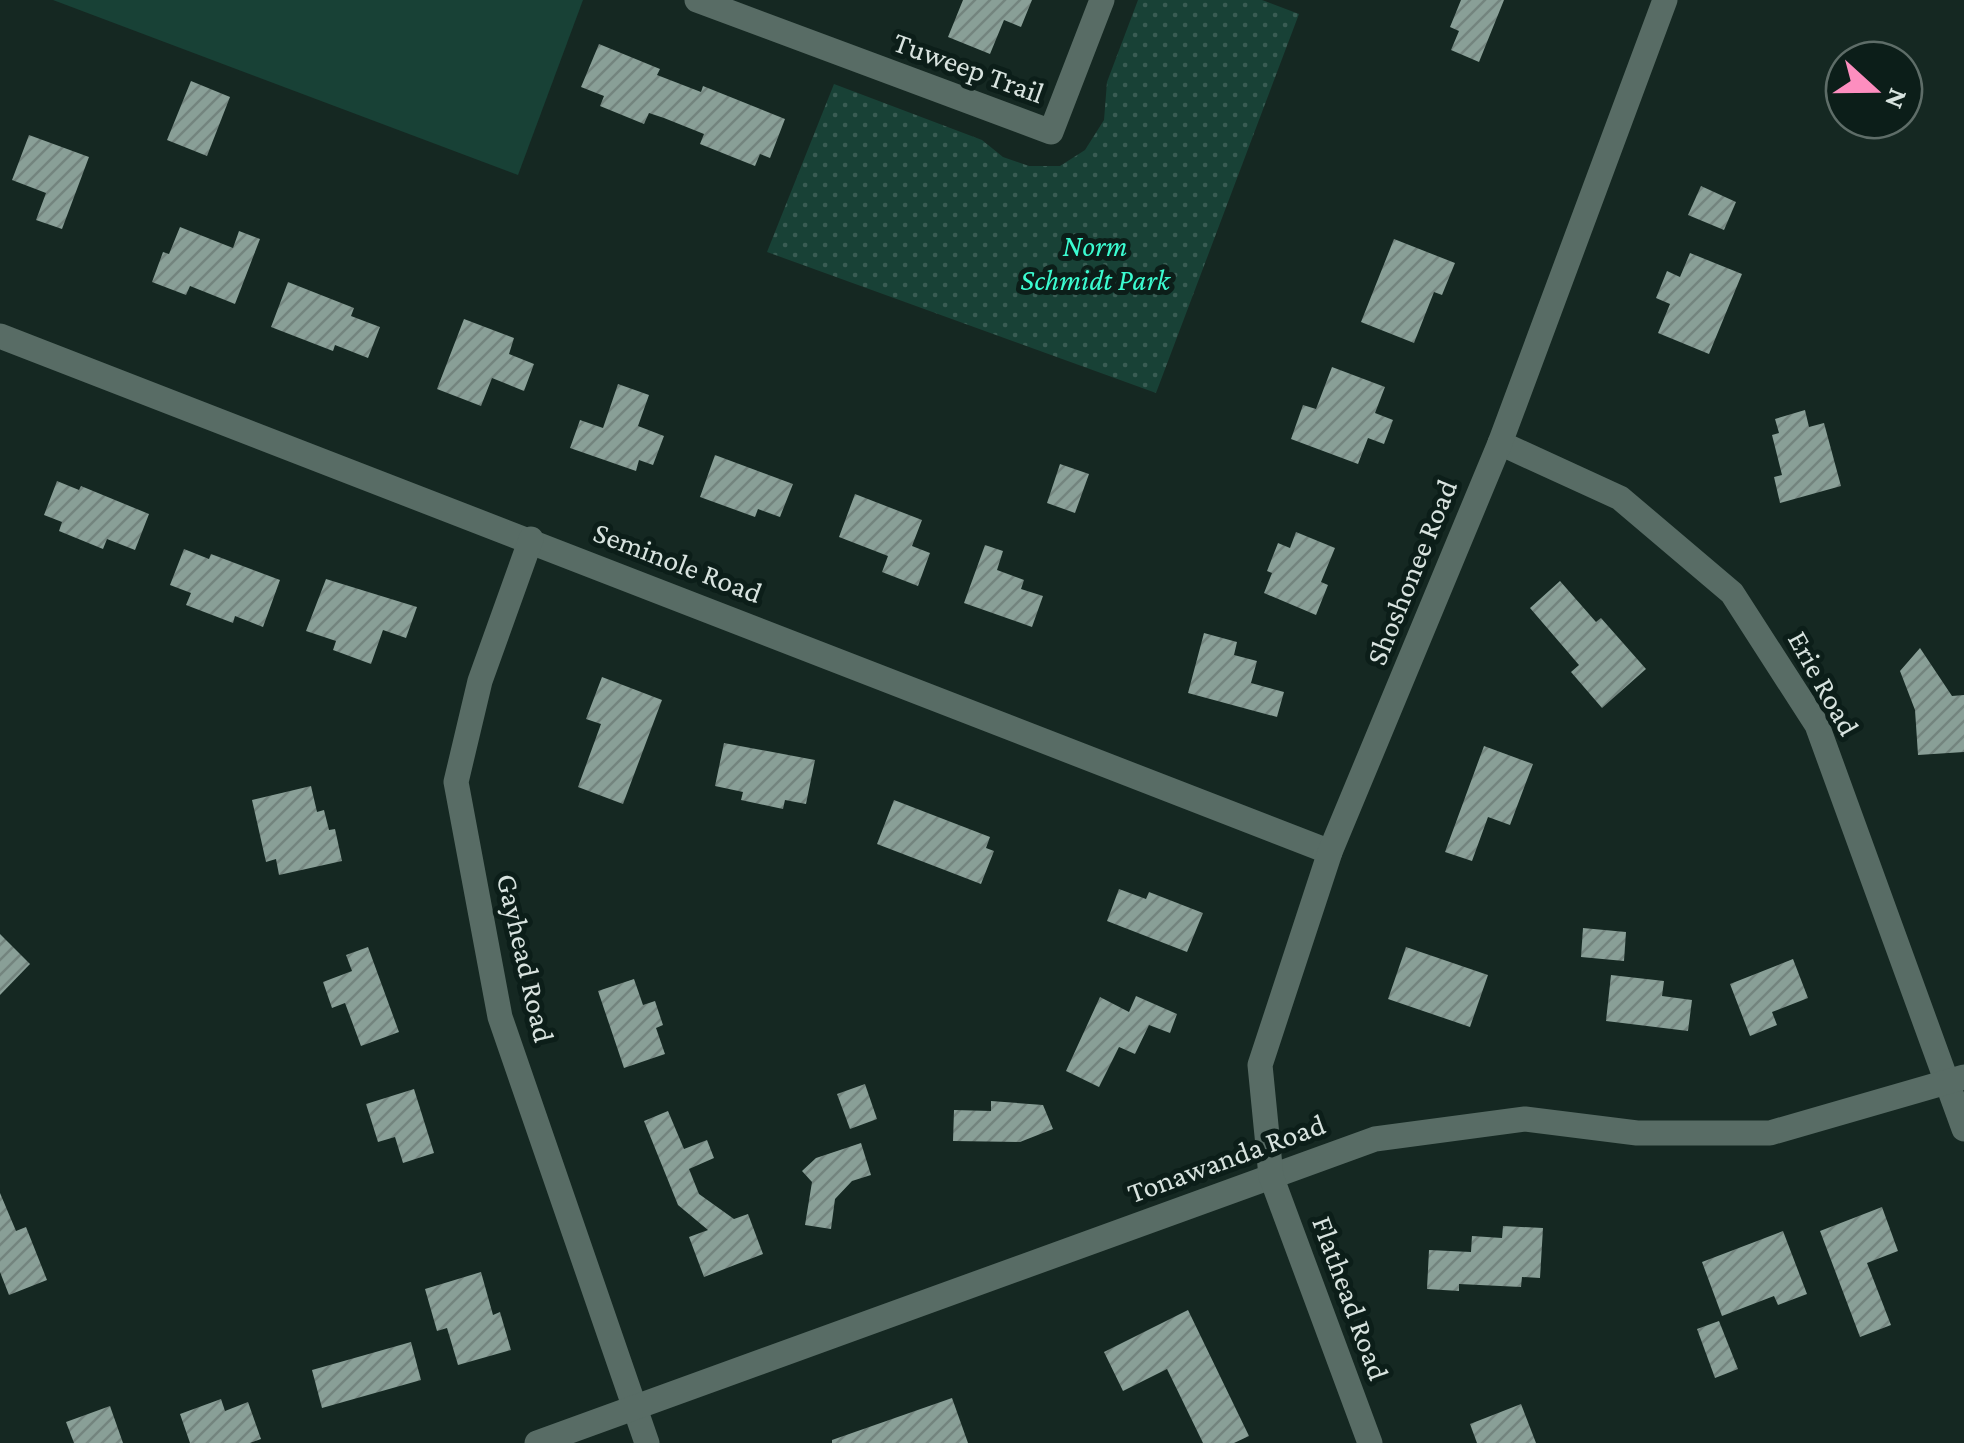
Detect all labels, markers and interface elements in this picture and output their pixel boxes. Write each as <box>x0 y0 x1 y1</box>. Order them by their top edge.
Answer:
street label: Tuweep Trail <box>889 25 1049 110</box>
north arrow <box>1824 40 1924 140</box>
text: N <box>1879 84 1915 113</box>
park label: Norm Schmidt Park <box>1020 229 1172 296</box>
street label: Shoshonee Road <box>1359 474 1463 669</box>
street label: Seminole Road <box>589 515 767 609</box>
street label: Erie Road <box>1782 625 1866 741</box>
street label: Gayhead Road <box>490 871 561 1046</box>
street label: Tonawanda Road <box>1123 1107 1329 1209</box>
street label: Flathead Road <box>1306 1212 1396 1385</box>

